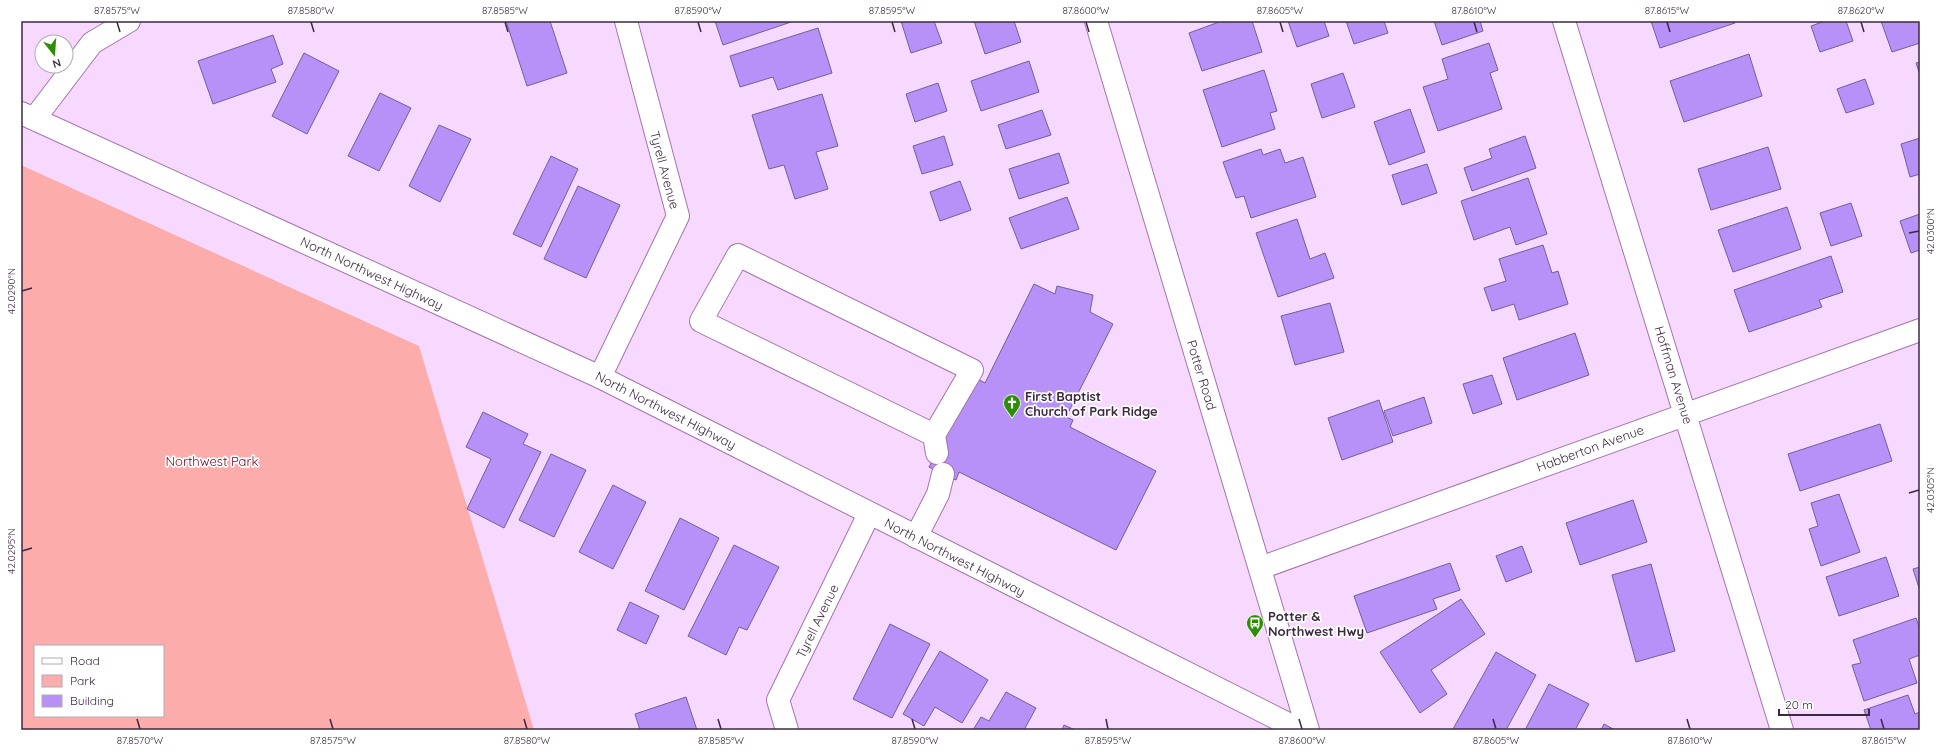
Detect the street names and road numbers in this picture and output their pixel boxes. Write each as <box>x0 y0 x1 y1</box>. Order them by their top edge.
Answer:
street label: Tyrell Avenue <box>647 129 683 211</box>
street label: North Northwest Highway <box>298 233 446 313</box>
street label: Hoffman Avenue <box>1651 324 1697 426</box>
street label: Potter Road <box>1184 338 1220 412</box>
street label: North Northwest Highway <box>593 368 739 452</box>
street label: Habberton Avenue <box>1534 421 1646 475</box>
street label: North Northwest Highway <box>882 515 1028 599</box>
street label: Tyrell Avenue <box>792 581 842 661</box>

